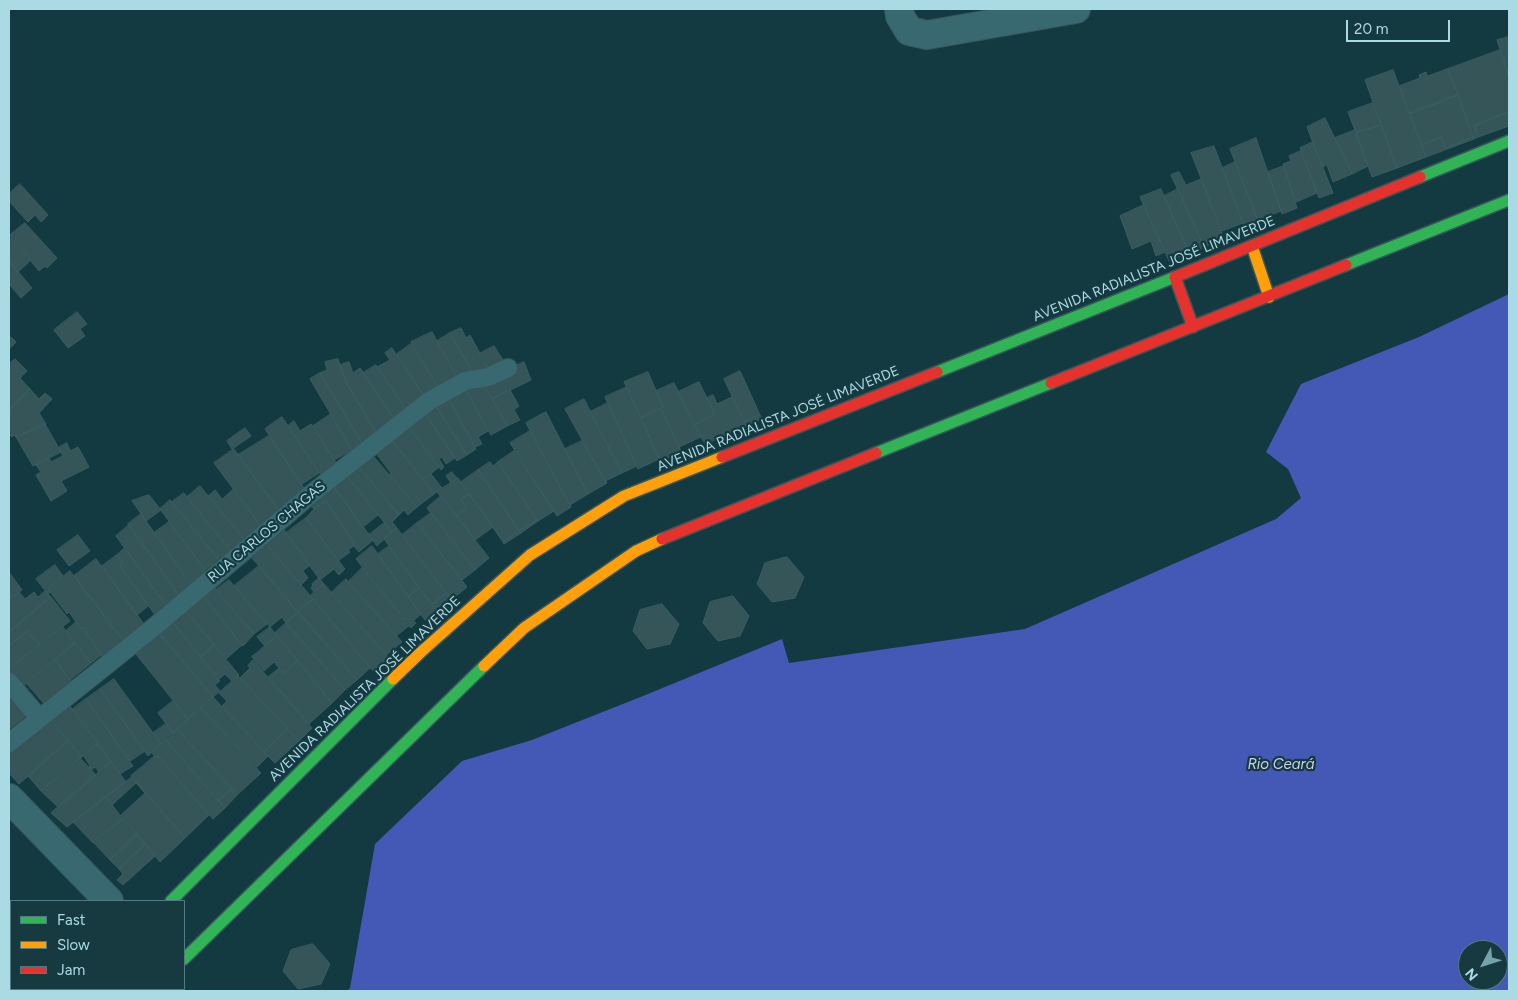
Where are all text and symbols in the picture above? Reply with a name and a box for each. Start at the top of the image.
scale bar [1348,10,1452,42]
text: 20 m [1354,20,1388,38]
street label: AVENIDA RADIALISTA JOSÉ LIMAVERDE [1031,213,1277,325]
street label: AVENIDA RADIALISTA JOSÉ LIMAVERDE [655,363,901,475]
street label: RUA CARLOS CHAGAS [205,478,329,586]
street label: AVENIDA RADIALISTA JOSÉ LIMAVERDE [266,593,464,785]
water label: Rio Ceará [1247,756,1315,774]
legend [10,900,185,990]
text: Fast [57,911,85,929]
text: Slow [57,936,90,954]
north arrow [1458,940,1508,990]
text: Jam [57,961,85,979]
text: N [1462,965,1482,984]

